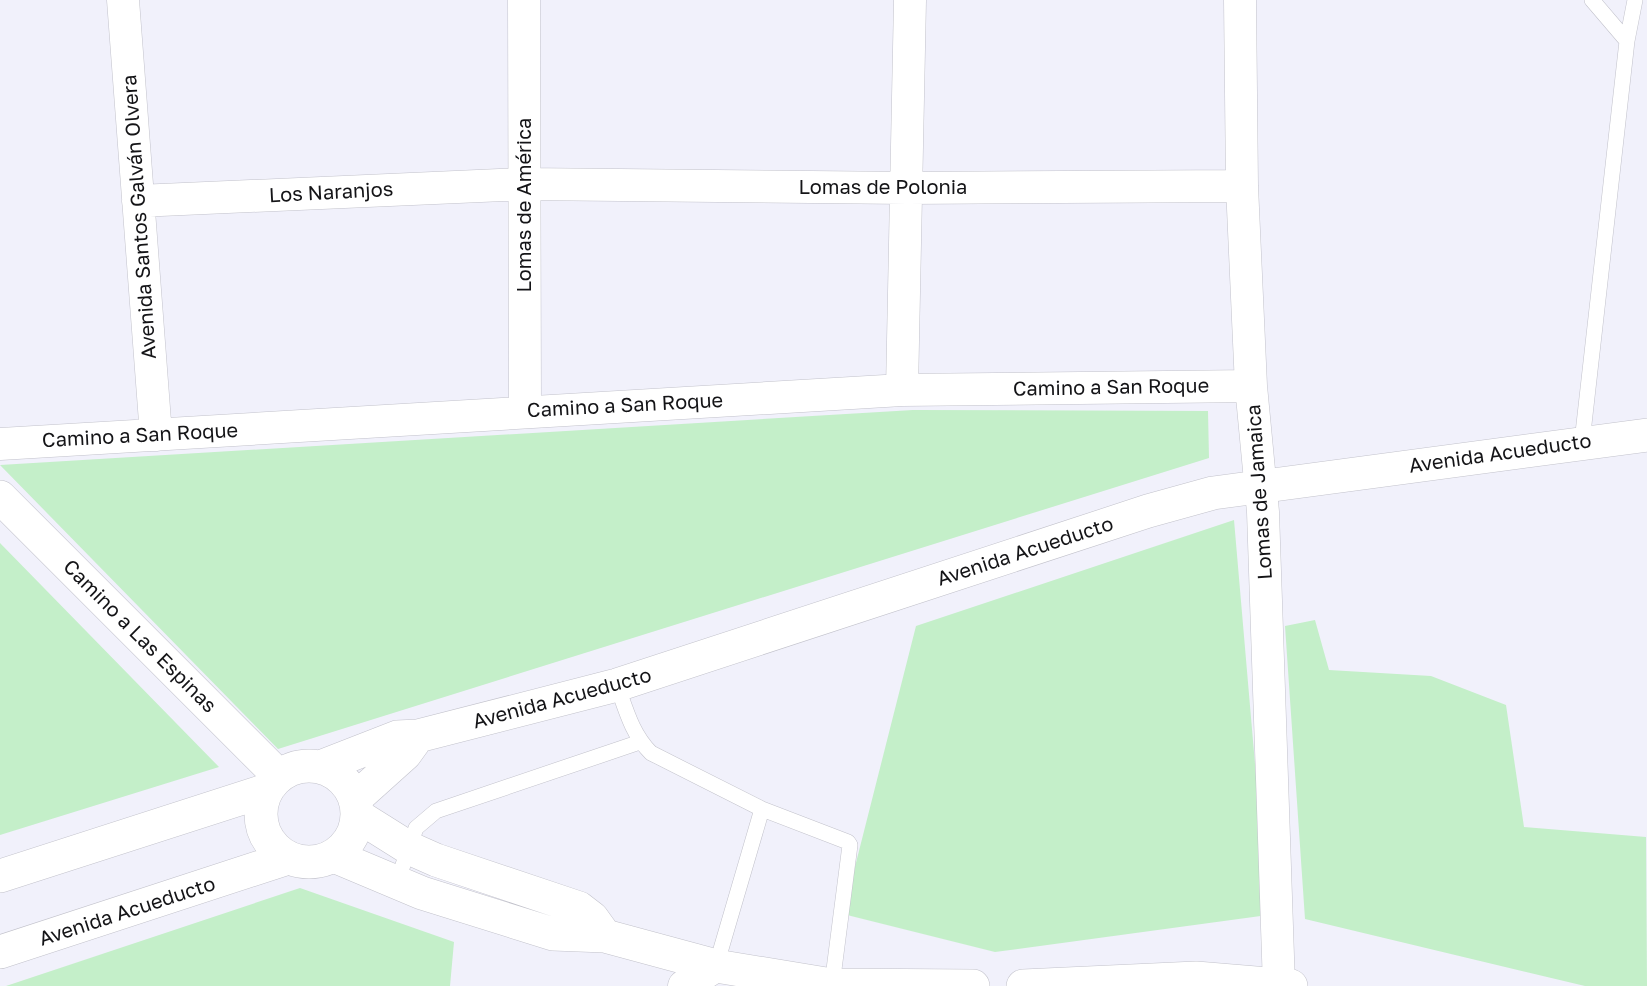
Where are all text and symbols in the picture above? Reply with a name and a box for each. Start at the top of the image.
street label: Avenida Santos Galván Olvera [116,74,160,360]
street label: Lomas de América [511,118,535,292]
street label: Lomas de Polonia [799,174,967,198]
street label: Los Naranjos [268,176,394,206]
street label: Camino a San Roque [1013,372,1209,400]
street label: Camino a San Roque [526,387,724,421]
street label: Lomas de Jamaica [1240,404,1276,581]
street label: Camino a San Roque [41,417,239,451]
street label: Avenida Acueducto [1407,427,1593,477]
street label: Avenida Acueducto [934,510,1116,590]
street label: Camino a Las Espinas [59,554,222,717]
street label: Avenida Acueducto [470,662,654,732]
street label: Avenida Acueducto [36,870,218,950]

